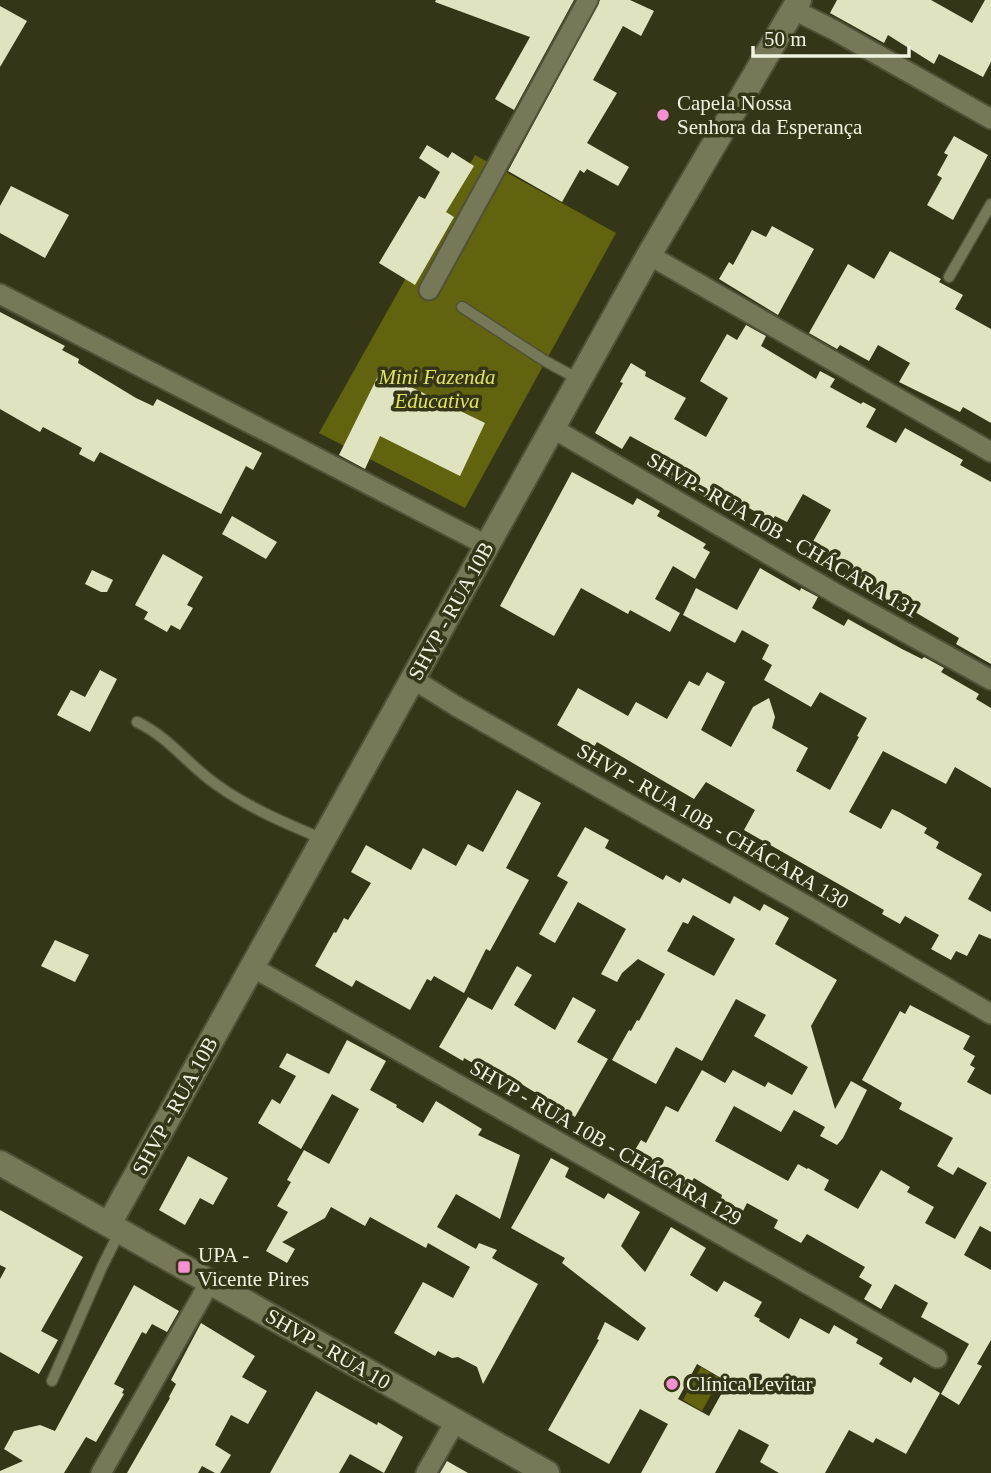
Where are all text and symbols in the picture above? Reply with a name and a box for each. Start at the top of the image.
scale bar [753,14,909,58]
text: 50 m [764,27,807,51]
place label: Capela Nossa Senhora da Esperança [677,91,863,139]
marker: Capela Nossa Senhora da Esperança [655,107,671,123]
park label: Mini Fazenda Educativa [377,365,496,413]
street label: SHVP - RUA 10B - CHÁCARA 131 [643,447,923,623]
street label: SHVP - RUA 10B [403,538,499,684]
street label: SHVP - RUA 10B - CHÁCARA 130 [573,738,853,914]
street label: SHVP - RUA 10B [127,1033,223,1179]
street label: SHVP - RUA 10B - CHÁCARA 129 [466,1055,746,1231]
place label: UPA - Vicente Pires [198,1243,309,1291]
marker: UPA - Vicente Pires [176,1259,192,1275]
street label: SHVP - RUA 10 [261,1304,395,1394]
place label: Clínica Levitar [686,1372,813,1396]
marker: Clínica Levitar [664,1376,680,1392]

